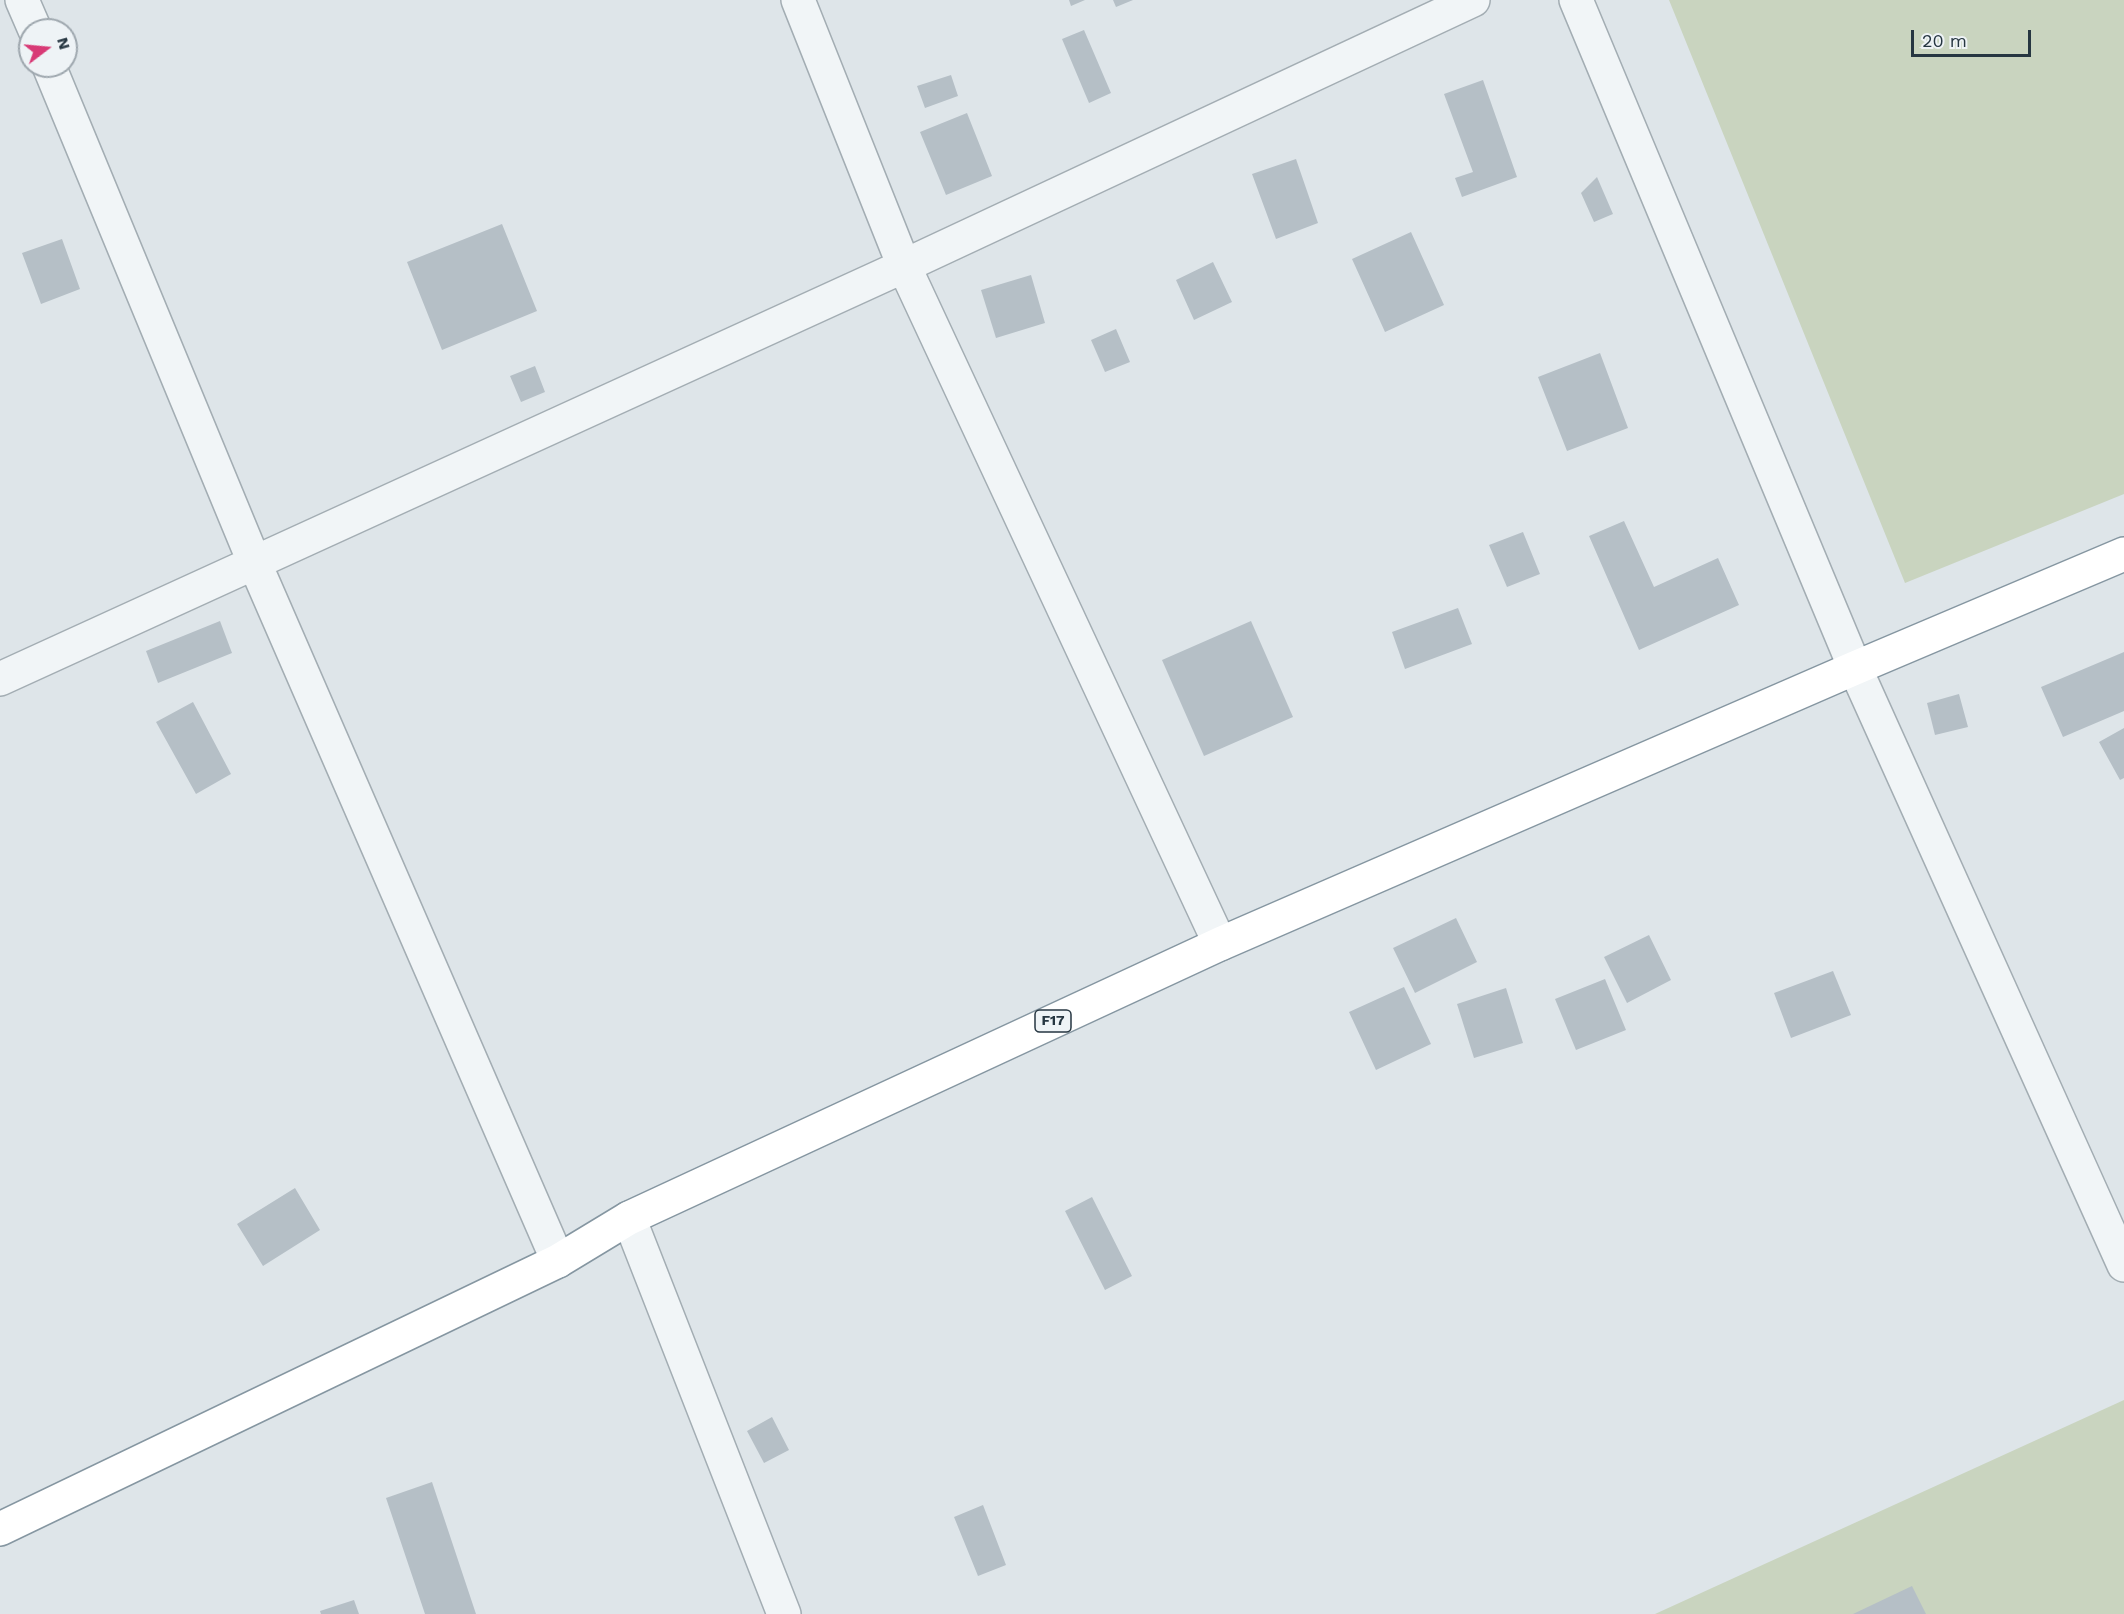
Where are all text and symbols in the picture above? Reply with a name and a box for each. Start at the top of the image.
north arrow [18,18,78,78]
scale bar [1914,18,2034,56]
text: 20 m [1922,30,1967,51]
text: N [53,35,75,52]
road number: F17 [1035,1010,1071,1032]

